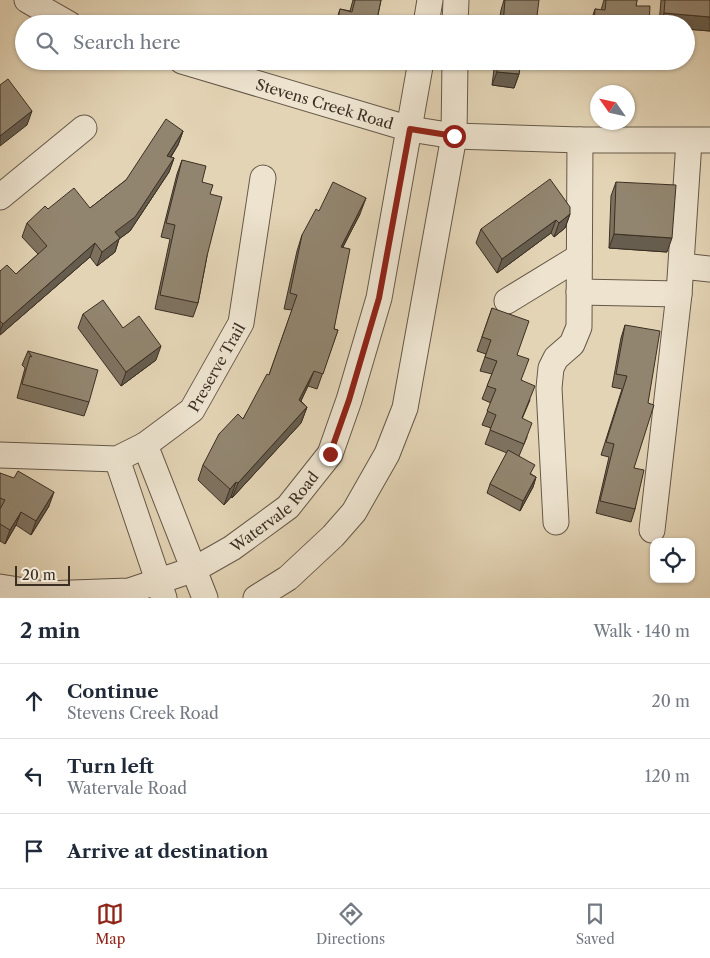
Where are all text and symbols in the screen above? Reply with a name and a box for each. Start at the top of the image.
search box [15,15,695,70]
icon: search [33,29,61,57]
text: Search here [73,31,181,54]
street label: Stevens Creek Road [254,74,396,133]
north arrow [590,85,635,130]
route start [443,125,466,148]
street label: Preserve Trail [183,319,249,415]
route end [319,443,342,466]
street label: Watervale Road [226,467,322,556]
map controls [650,538,695,583]
button: locate [650,538,695,583]
scale bar [15,563,70,586]
text: 20 m [22,566,56,584]
text: 2 min [20,618,80,643]
text: Walk · 140 m [593,621,690,641]
text: Continue [67,680,159,703]
icon: ahead [20,687,48,715]
text: 20 m [651,691,690,711]
text: Stevens Creek Road [67,703,219,723]
text: Turn left [67,755,154,778]
icon: left [20,762,48,790]
text: 120 m [645,766,690,786]
text: Watervale Road [67,778,187,798]
icon: arrive [20,837,48,865]
text: Arrive at destination [67,840,268,863]
tab: Map [95,900,125,948]
tab: Directions [316,900,385,948]
tab: Saved [576,900,615,948]

